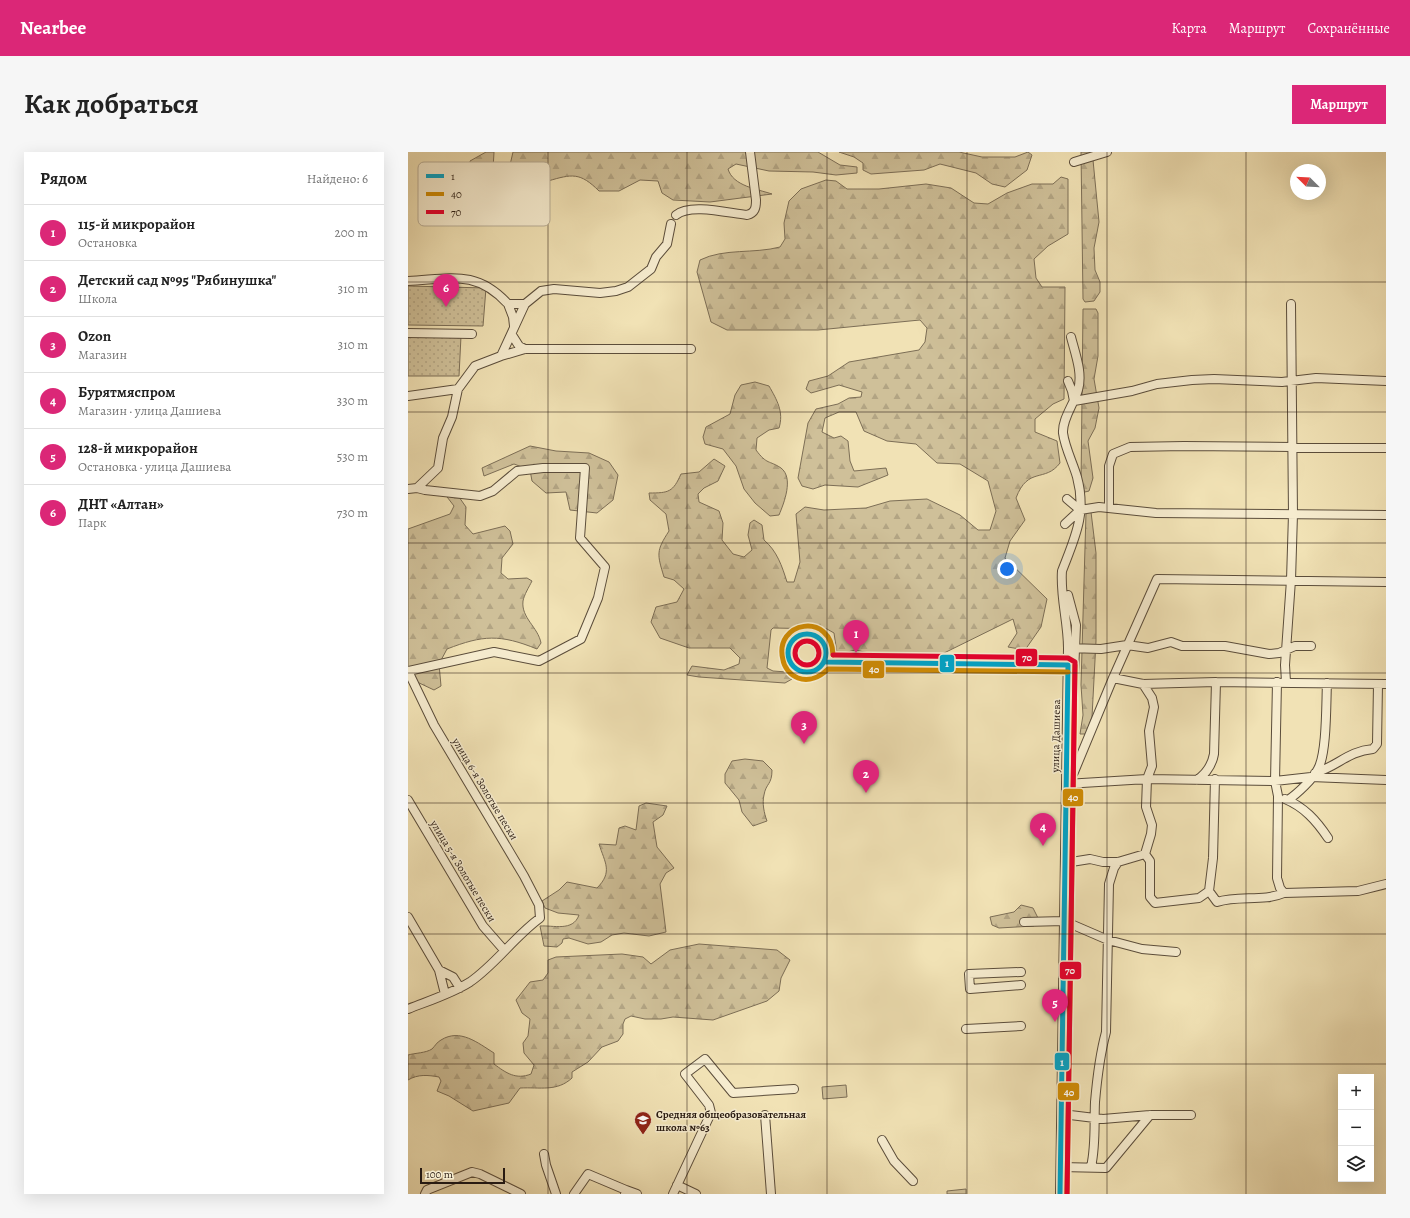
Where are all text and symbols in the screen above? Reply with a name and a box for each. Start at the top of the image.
text: Nearbee [20,15,86,41]
text: Карта [1172,19,1207,38]
text: Маршрут [1229,19,1285,38]
text: Сохранённые [1307,19,1390,38]
text: Как добраться [24,85,199,123]
button: Маршрут [1292,85,1386,124]
legend [418,162,550,226]
north arrow [1290,164,1326,200]
text: Рядом [40,167,87,190]
text: 1 [451,169,455,184]
text: Найдено: 6 [307,170,368,187]
text: 40 [451,187,462,202]
text: 70 [451,205,462,220]
text: 115-й микрорайон [78,214,195,234]
text: 1 [51,224,55,241]
text: 200 m [335,224,368,241]
text: Остановка [78,234,137,251]
text: Детский сад №95 "Рябинушка" [78,270,276,290]
pin: 6 [433,274,459,307]
text: 2 [50,280,56,297]
text: 310 m [338,280,368,297]
text: Школа [78,290,117,307]
text: Ozon [78,326,111,346]
text: 3 [50,336,56,353]
text: 310 m [338,336,368,353]
text: Магазин [78,346,127,363]
text: Бурятмяспром [78,382,175,402]
text: 4 [50,392,56,409]
text: 330 m [337,392,368,409]
text: Магазин · улица Дашиева [78,402,221,419]
text: 128-й микрорайон [78,438,198,458]
text: 5 [50,448,56,465]
text: 530 m [337,448,368,465]
text: Остановка · улица Дашиева [78,458,231,475]
text: ДНТ «Алтан» [78,494,164,514]
text: 6 [50,504,56,521]
text: 730 m [337,504,368,521]
text: Парк [78,514,107,531]
your location [997,559,1017,579]
pin: 1 [843,620,869,653]
line badge: 70 [1015,648,1038,667]
text: 70 [1022,650,1033,665]
line badge: 1 [939,654,955,673]
text: 1 [945,656,949,671]
line badge: 40 [862,660,885,679]
text: 40 [869,662,880,677]
street label: улица Дашиева [1048,698,1064,774]
pin: 3 [791,711,817,744]
street label: улица 6-я Золотые пески [448,734,521,843]
pin: 2 [853,760,879,793]
line badge: 40 [1062,788,1084,807]
text: 40 [1068,790,1079,805]
pin: 4 [1030,813,1056,846]
street label: улица 5-я Золотые пески [426,816,499,925]
line badge: 70 [1059,961,1082,980]
text: 70 [1065,963,1076,978]
pin: 5 [1042,989,1068,1022]
line badge: 1 [1054,1052,1070,1071]
text: 1 [1060,1055,1064,1070]
map controls [1338,1074,1374,1182]
button: + [1338,1074,1374,1110]
line badge: 40 [1057,1082,1080,1101]
text: 40 [1064,1085,1075,1100]
place label: Средняя общеобразовательная школа №63 [656,1107,806,1135]
school or university icon: Средняя общеобразовательная школа №63 [633,1110,653,1135]
button: − [1338,1110,1374,1146]
button: layers [1338,1146,1374,1182]
scale bar [420,1166,505,1185]
text: 100 m [426,1167,453,1182]

